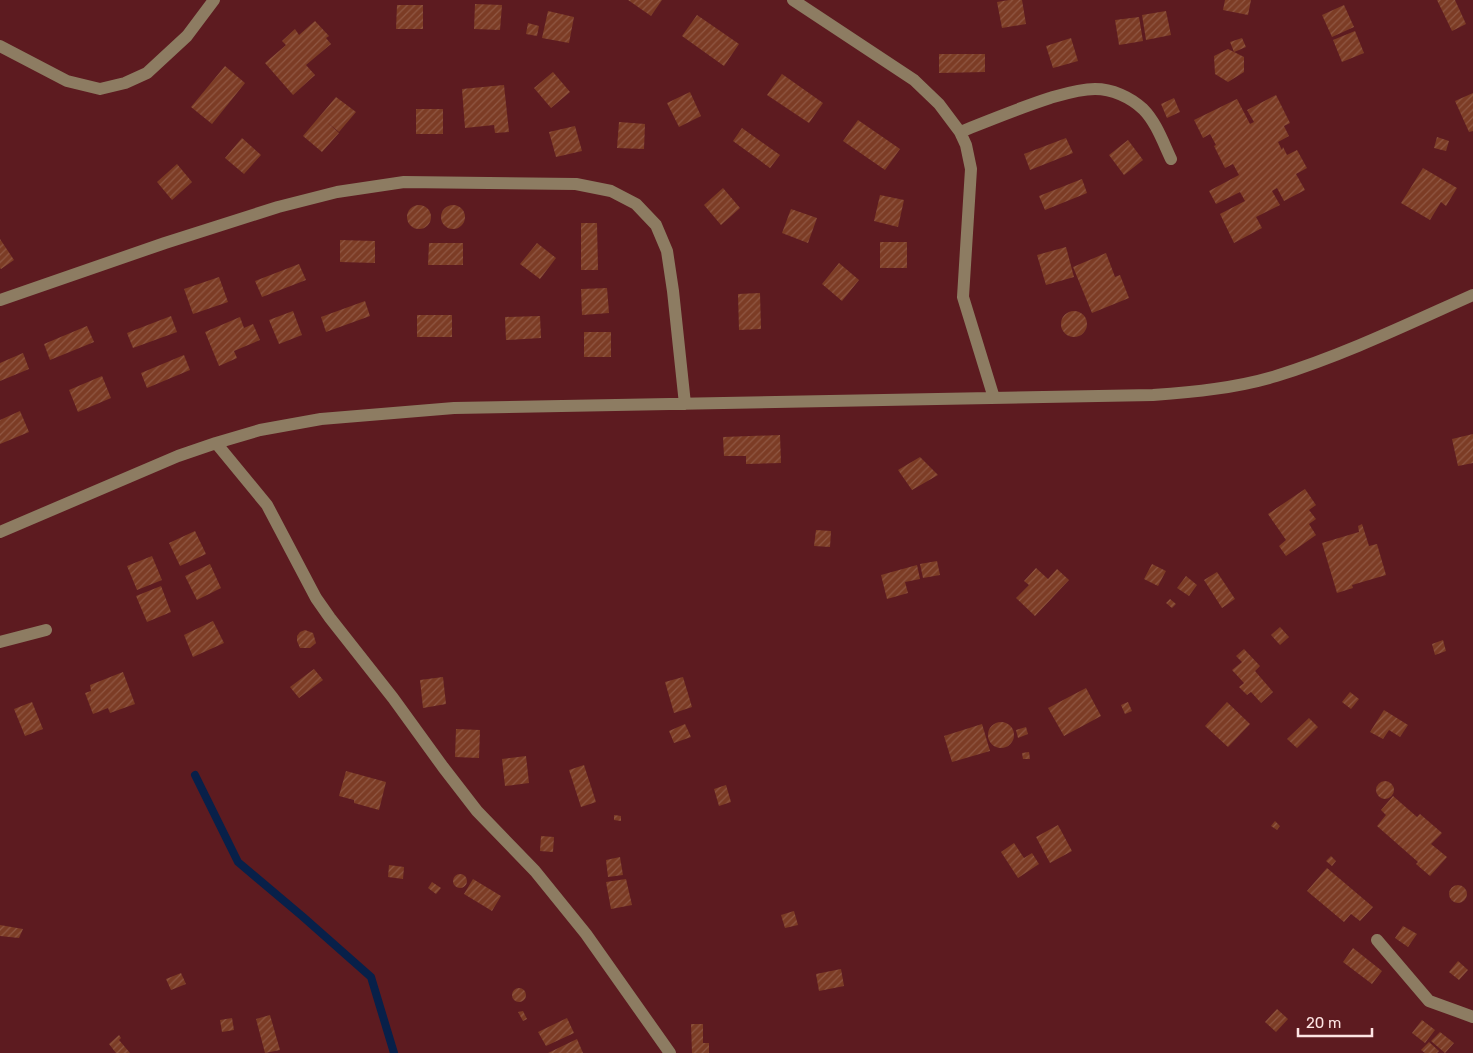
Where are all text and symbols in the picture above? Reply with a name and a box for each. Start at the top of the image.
scale bar [1298,1006,1372,1038]
text: 20 m [1306,1014,1341,1032]

